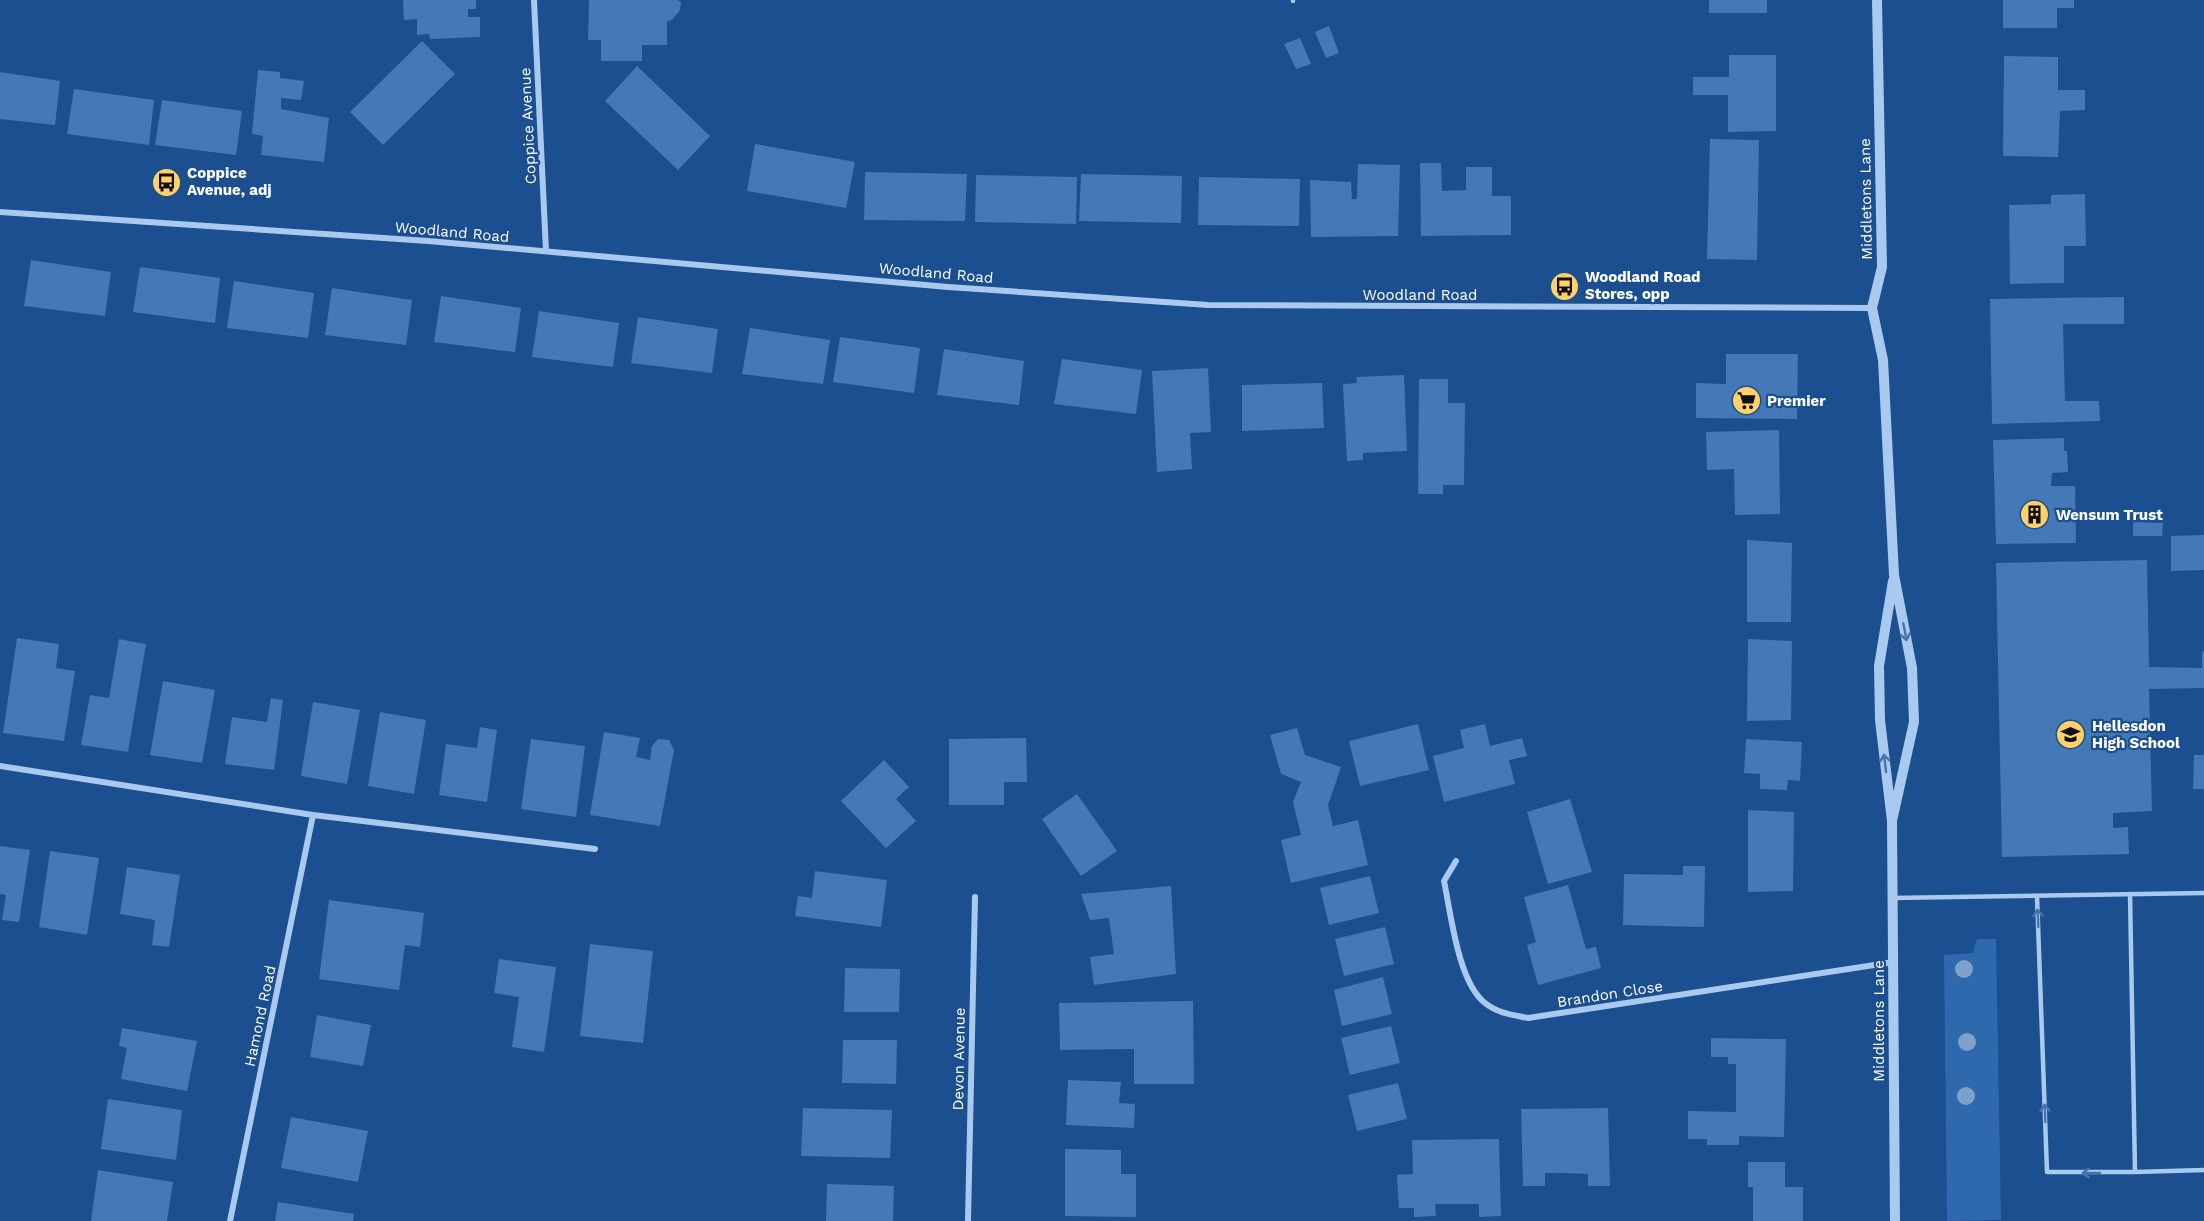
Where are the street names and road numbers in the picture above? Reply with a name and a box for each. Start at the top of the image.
street label: Coppice Avenue [516,67,540,185]
street label: Middletons Lane [1856,138,1876,260]
street label: Woodland Road [394,218,510,246]
street label: Woodland Road [878,259,994,287]
street label: Woodland Road [1363,286,1477,304]
street label: Middletons Lane [1870,960,1888,1082]
street label: Hamond Road [240,964,280,1068]
street label: Brandon Close [1556,977,1664,1011]
street label: Devon Avenue [949,1007,969,1111]

